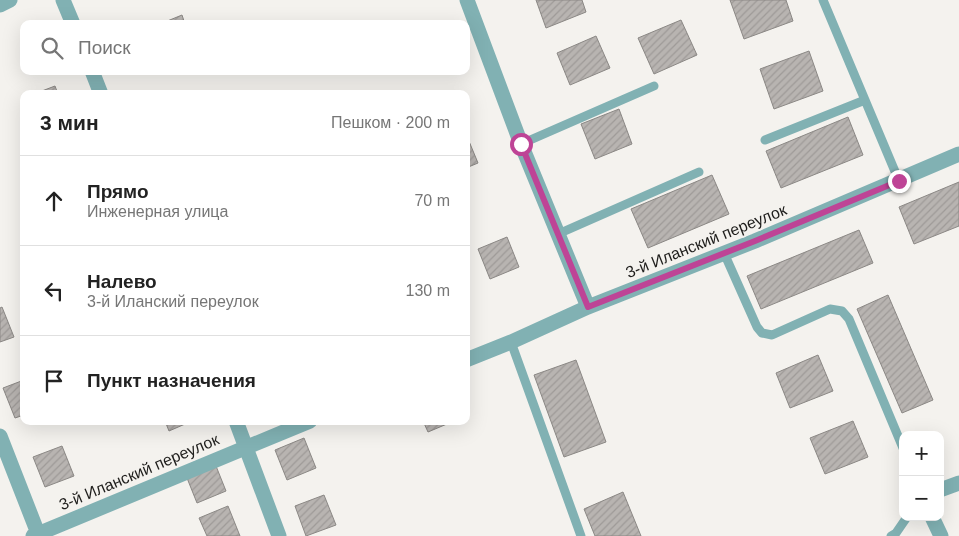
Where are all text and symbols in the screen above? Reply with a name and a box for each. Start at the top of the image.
search box [20,20,470,75]
icon: search [38,34,66,62]
text: Поиск [78,37,131,58]
text: 3 мин [40,111,99,134]
text: Пешком · 200 m [331,114,450,131]
route start [510,133,533,156]
route end [888,170,911,193]
text: Прямо [87,181,149,202]
icon: ahead [40,187,68,215]
text: 70 m [414,192,450,209]
street label: 3-й Иланский переулок [623,201,790,281]
text: Инженерная улица [87,203,228,220]
text: Налево [87,271,157,292]
icon: left [40,277,68,305]
text: 130 m [406,282,450,299]
text: 3-й Иланский переулок [87,293,259,310]
icon: arrive [40,367,68,395]
text: Пункт назначения [87,370,256,391]
street label: 3-й Иланский переулок [57,430,222,513]
map controls [899,431,944,521]
button: + [899,431,944,476]
button: − [899,476,944,521]

